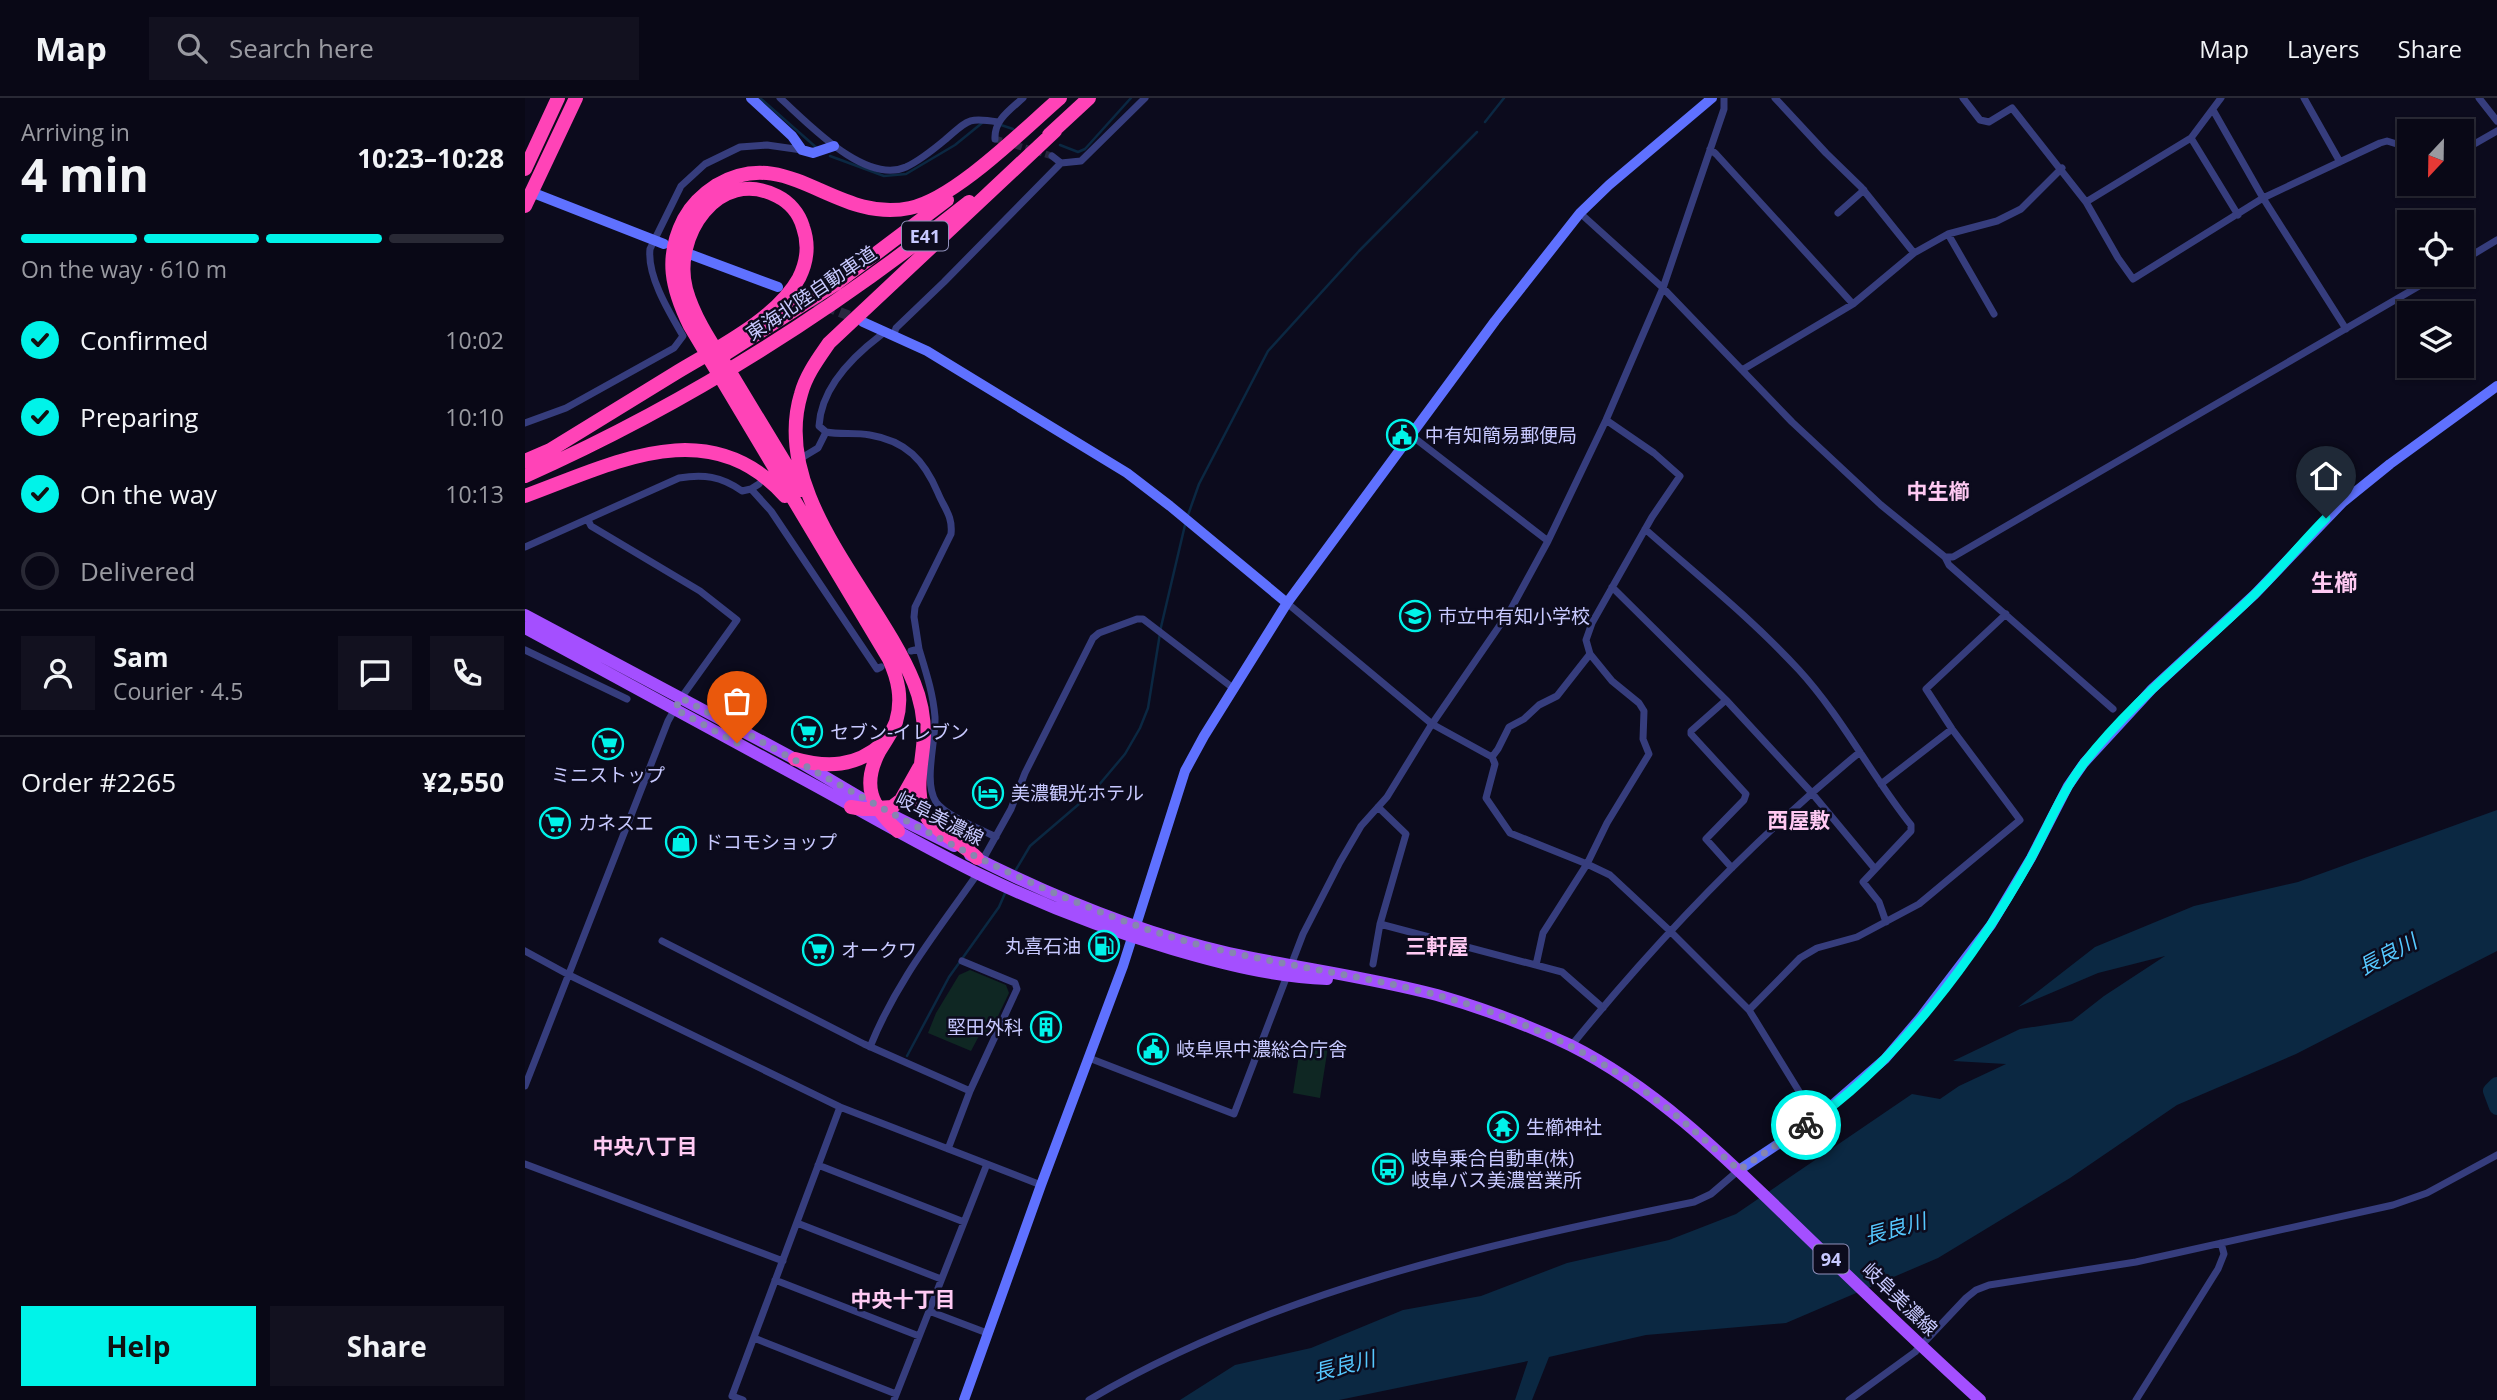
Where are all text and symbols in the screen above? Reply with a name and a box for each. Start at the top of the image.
search box [149,17,639,80]
text: Map [35,26,107,71]
icon: search [173,29,211,67]
text: Search here [229,30,374,66]
text: Map [2199,32,2249,65]
text: Layers [2287,32,2360,65]
text: Share [2398,32,2462,65]
text: Arriving in [21,116,130,148]
north arrow [2397,119,2475,196]
map controls [2397,119,2474,378]
text: 10:23–10:28 [357,140,504,176]
text: 4 min [21,143,149,205]
button: locate [2397,210,2474,287]
road number: E41 [902,222,948,251]
street label: 東海北陸自動車道 [741,240,881,346]
text: On the way · 610 m [21,253,227,285]
button: layers [2397,301,2474,378]
icon: check [21,321,59,359]
text: Confirmed [80,322,208,358]
text: 10:02 [445,324,504,356]
icon: check [21,398,59,436]
text: Preparing [80,399,198,435]
text: 10:10 [445,401,504,433]
public building icon: 中有知簡易郵便局 [1385,418,1419,452]
place label: 中有知簡易郵便局 [1425,422,1577,448]
pin [2296,446,2356,518]
icon: home [2307,457,2345,495]
icon: check [21,475,59,513]
text: On the way [80,476,217,512]
district label: 中生櫛 [1907,477,1970,505]
text: 10:13 [445,478,504,510]
text: Delivered [80,553,195,589]
district label: 生櫛 [2311,566,2357,598]
school or university icon: 市立中有知小学校 [1398,599,1432,633]
place label: 市立中有知小学校 [1438,603,1590,629]
button: person [21,636,95,710]
button: chat [338,636,412,710]
button: phone [430,636,504,710]
text: Sam [113,639,169,675]
pin [707,671,767,743]
text: Courier · 4.5 [113,675,243,707]
icon: bag [718,682,756,720]
supermarket icon: セブン-イレブン [790,715,824,749]
place label: セブン-イレブン [830,719,969,745]
supermarket icon: ミニストップ [591,727,625,761]
place label: ミニストップ [551,762,665,788]
text: Order #2265 [21,764,176,800]
text: ¥2,550 [422,764,504,800]
hotel icon: 美濃観光ホテル [971,776,1005,810]
place label: 美濃観光ホテル [1011,780,1144,806]
street label: 岐阜美濃線 [892,785,988,851]
supermarket icon: カネスエ [538,806,572,840]
district label: 西屋敷 [1768,806,1831,834]
place label: カネスエ [578,810,654,836]
shop icon: ドコモショップ [664,825,698,859]
place label: ドコモショップ [704,829,837,855]
water label: 長良川 [2353,926,2423,981]
fuel station icon: 丸喜石油 [1087,929,1121,963]
district label: 三軒屋 [1406,932,1469,960]
supermarket icon: オークワ [801,933,835,967]
place label: 丸喜石油 [1005,933,1081,959]
place label: オークワ [841,937,917,963]
building icon: 堅田外科 [1029,1010,1063,1044]
place label: 堅田外科 [947,1014,1023,1040]
public building icon: 岐阜県中濃総合庁舎 [1136,1032,1170,1066]
place label: 岐阜県中濃総合庁舎 [1176,1036,1347,1062]
courier [1771,1090,1841,1160]
icon: bike [1787,1106,1825,1144]
temple icon: 生櫛神社 [1486,1110,1520,1144]
place label: 生櫛神社 [1526,1114,1602,1140]
district label: 中央八丁目 [593,1132,698,1160]
place label: 岐阜乗合自動車(株) 岐阜バス美濃営業所 [1411,1145,1582,1193]
bus stop icon: 岐阜乗合自動車(株) 岐阜バス美濃営業所 [1371,1152,1405,1186]
water label: 長良川 [1861,1206,1931,1250]
road number: 94 [1813,1244,1849,1274]
street label: 岐阜美濃線 [1857,1257,1943,1341]
district label: 中央十丁目 [851,1285,956,1313]
button: Help [21,1306,256,1386]
button: Share [270,1306,504,1386]
water label: 長良川 [1310,1343,1380,1386]

